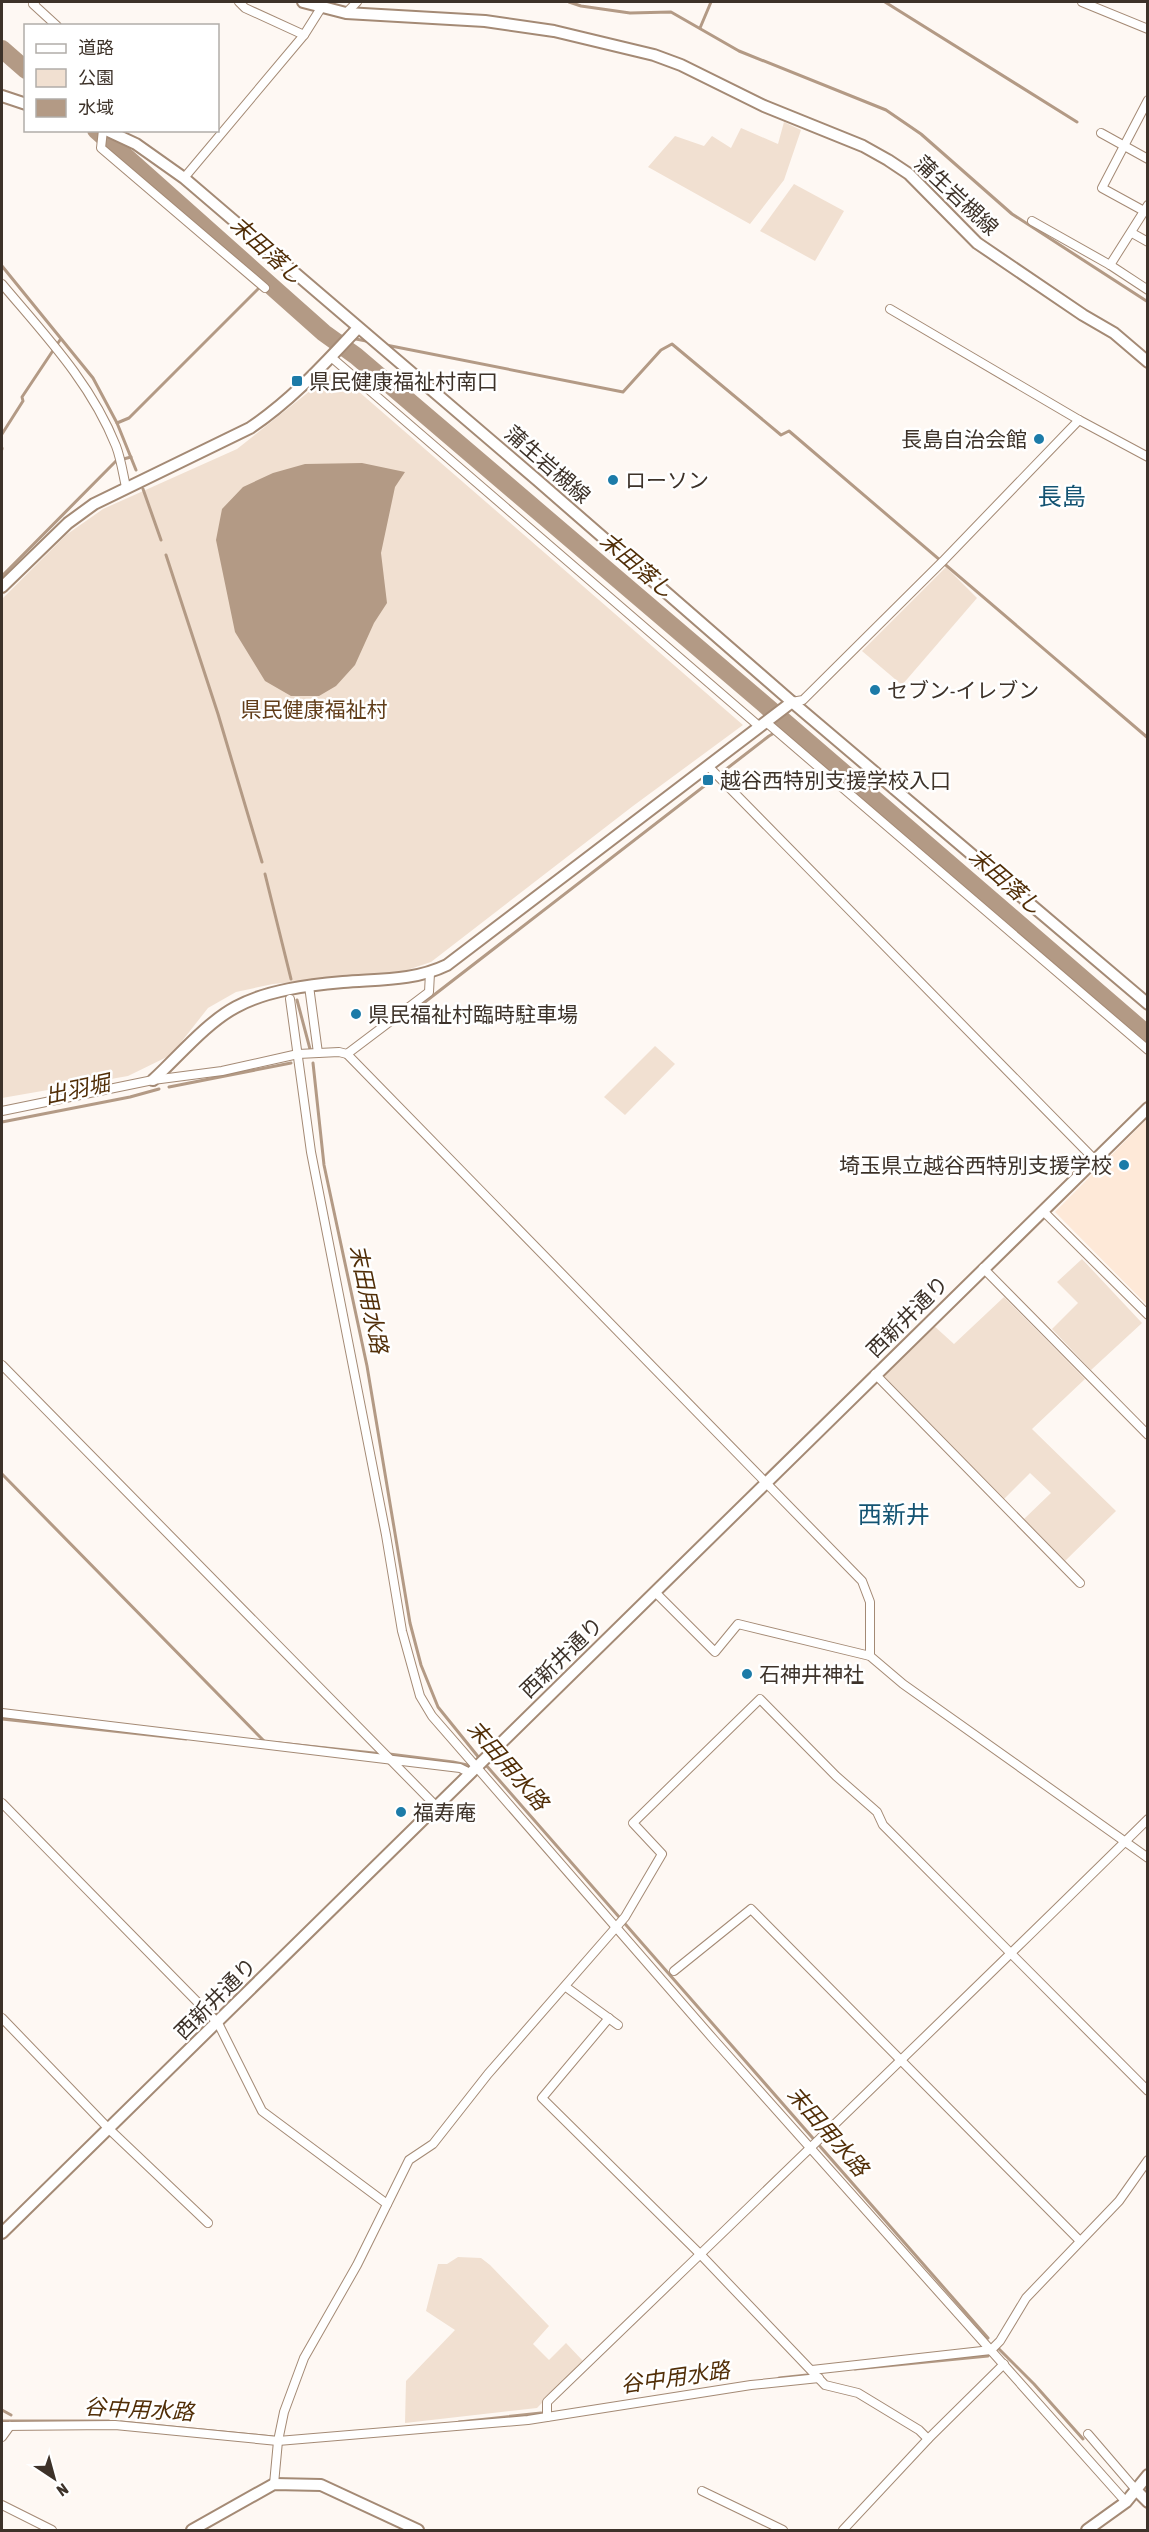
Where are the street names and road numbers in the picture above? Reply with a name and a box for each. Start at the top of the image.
street label: 蒲生岩槻線 [910,150,1004,240]
street label: 蒲生岩槻線 [501,421,595,507]
street label: 西新井通り [861,1270,953,1362]
street label: 西新井通り [515,1612,607,1702]
street label: 西新井通り [169,1952,261,2044]

